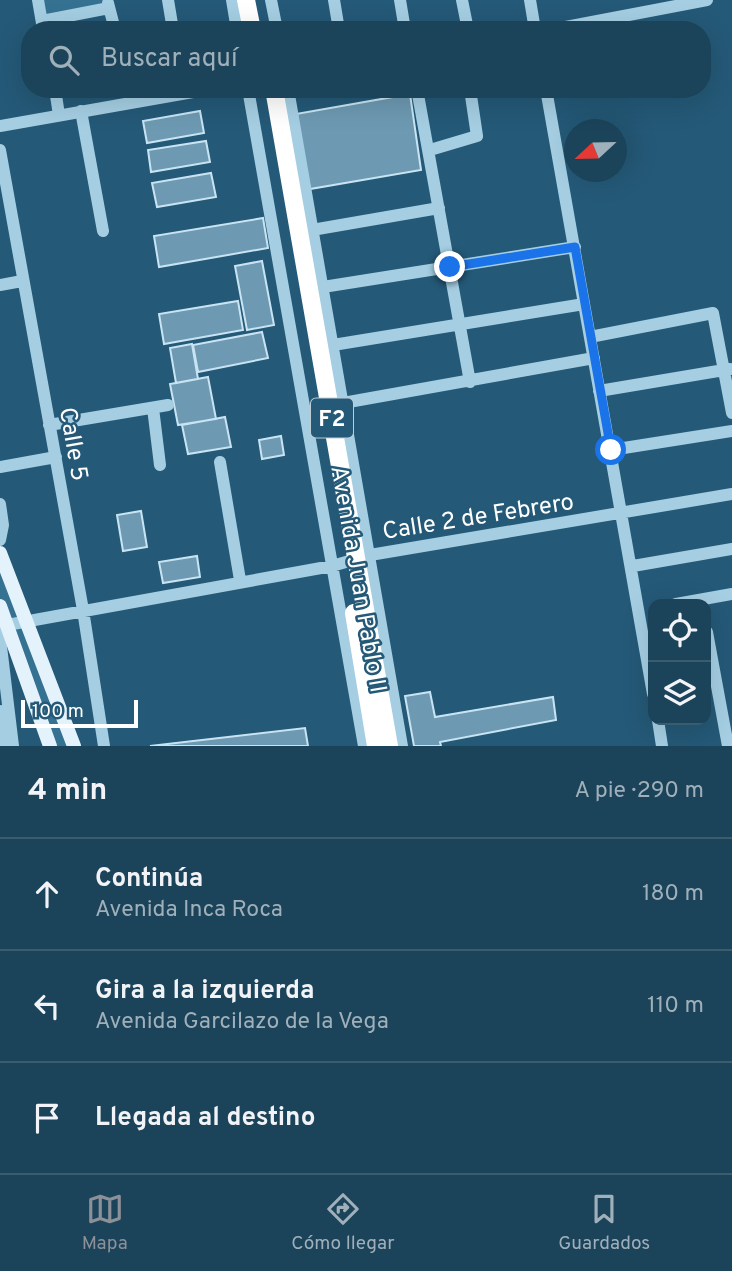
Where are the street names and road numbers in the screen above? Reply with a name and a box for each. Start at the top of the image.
road number: F2 [311,398,353,438]
street label: Calle 5 [51,405,93,483]
street label: Avenida Juan Pablo II [322,463,392,695]
street label: Calle 2 de Febrero [380,488,576,548]

